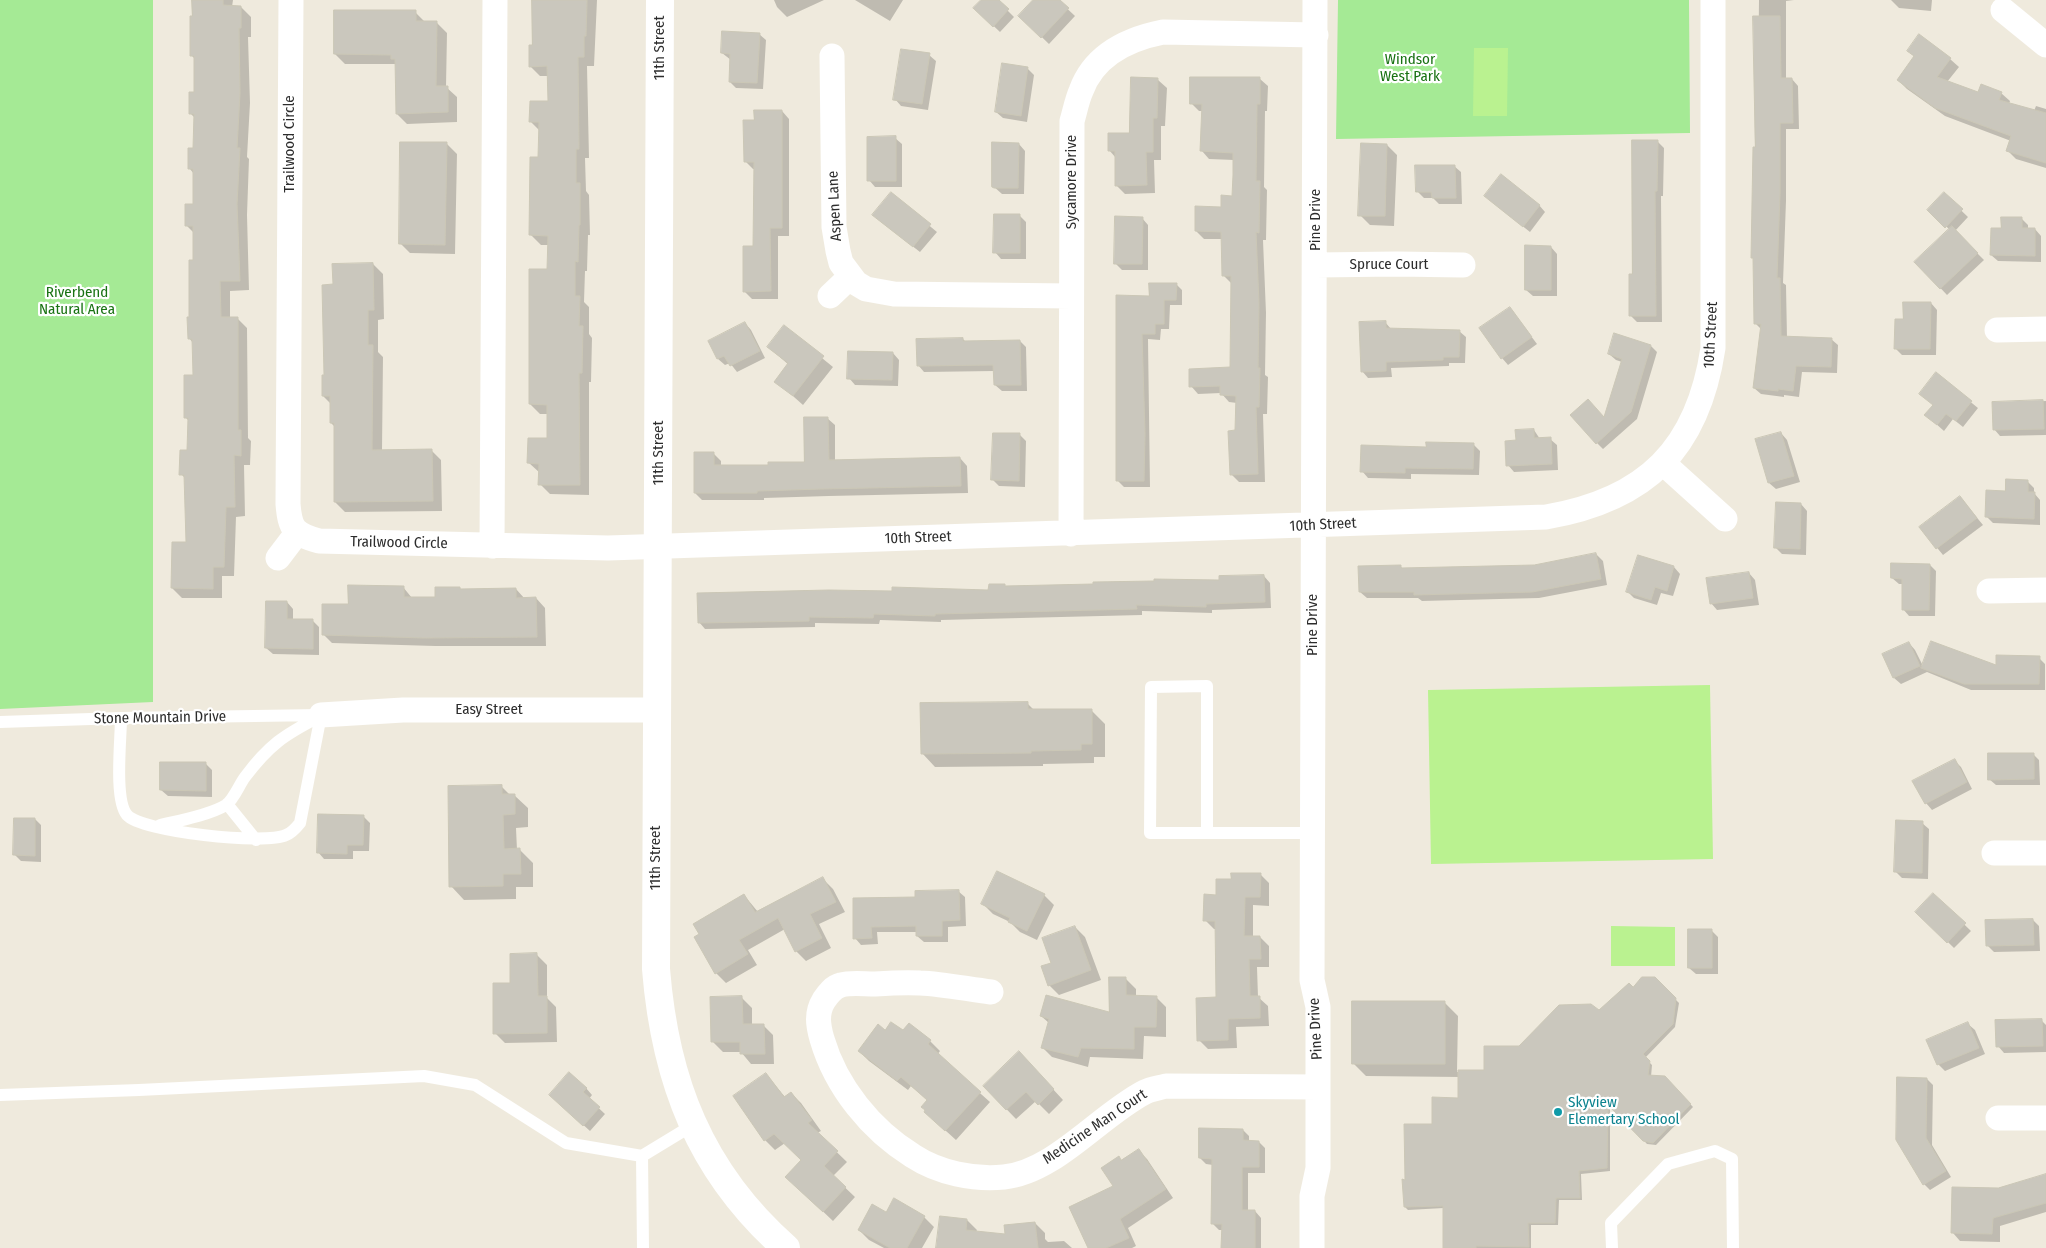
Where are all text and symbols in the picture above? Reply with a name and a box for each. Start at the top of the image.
street label: 11th Street [651,16,669,80]
park label: Windsor West Park [1380,51,1440,86]
street label: Trailwood Circle [281,95,299,193]
street label: Sycamore Drive [1063,135,1081,229]
street label: Aspen Lane [824,170,846,242]
street label: Pine Drive [1307,189,1325,251]
street label: Spruce Court [1350,256,1428,274]
park label: Riverbend Natural Area [39,284,115,319]
street label: 10th Street [1700,301,1722,369]
street label: 11th Street [650,421,668,485]
street label: 10th Street [1289,514,1357,536]
street label: 10th Street [884,528,952,548]
street label: Trailwood Circle [350,533,448,553]
street label: Pine Drive [1304,594,1322,656]
street label: Easy Street [455,701,523,719]
street label: Stone Mountain Drive [94,708,226,728]
street label: 11th Street [647,826,665,890]
street label: Pine Drive [1305,997,1327,1061]
street label: Medicine Man Court [1040,1086,1150,1168]
place label: Skyview Elemertary School [1568,1094,1680,1129]
marker: Skyview Elemertary School [1552,1106,1564,1118]

